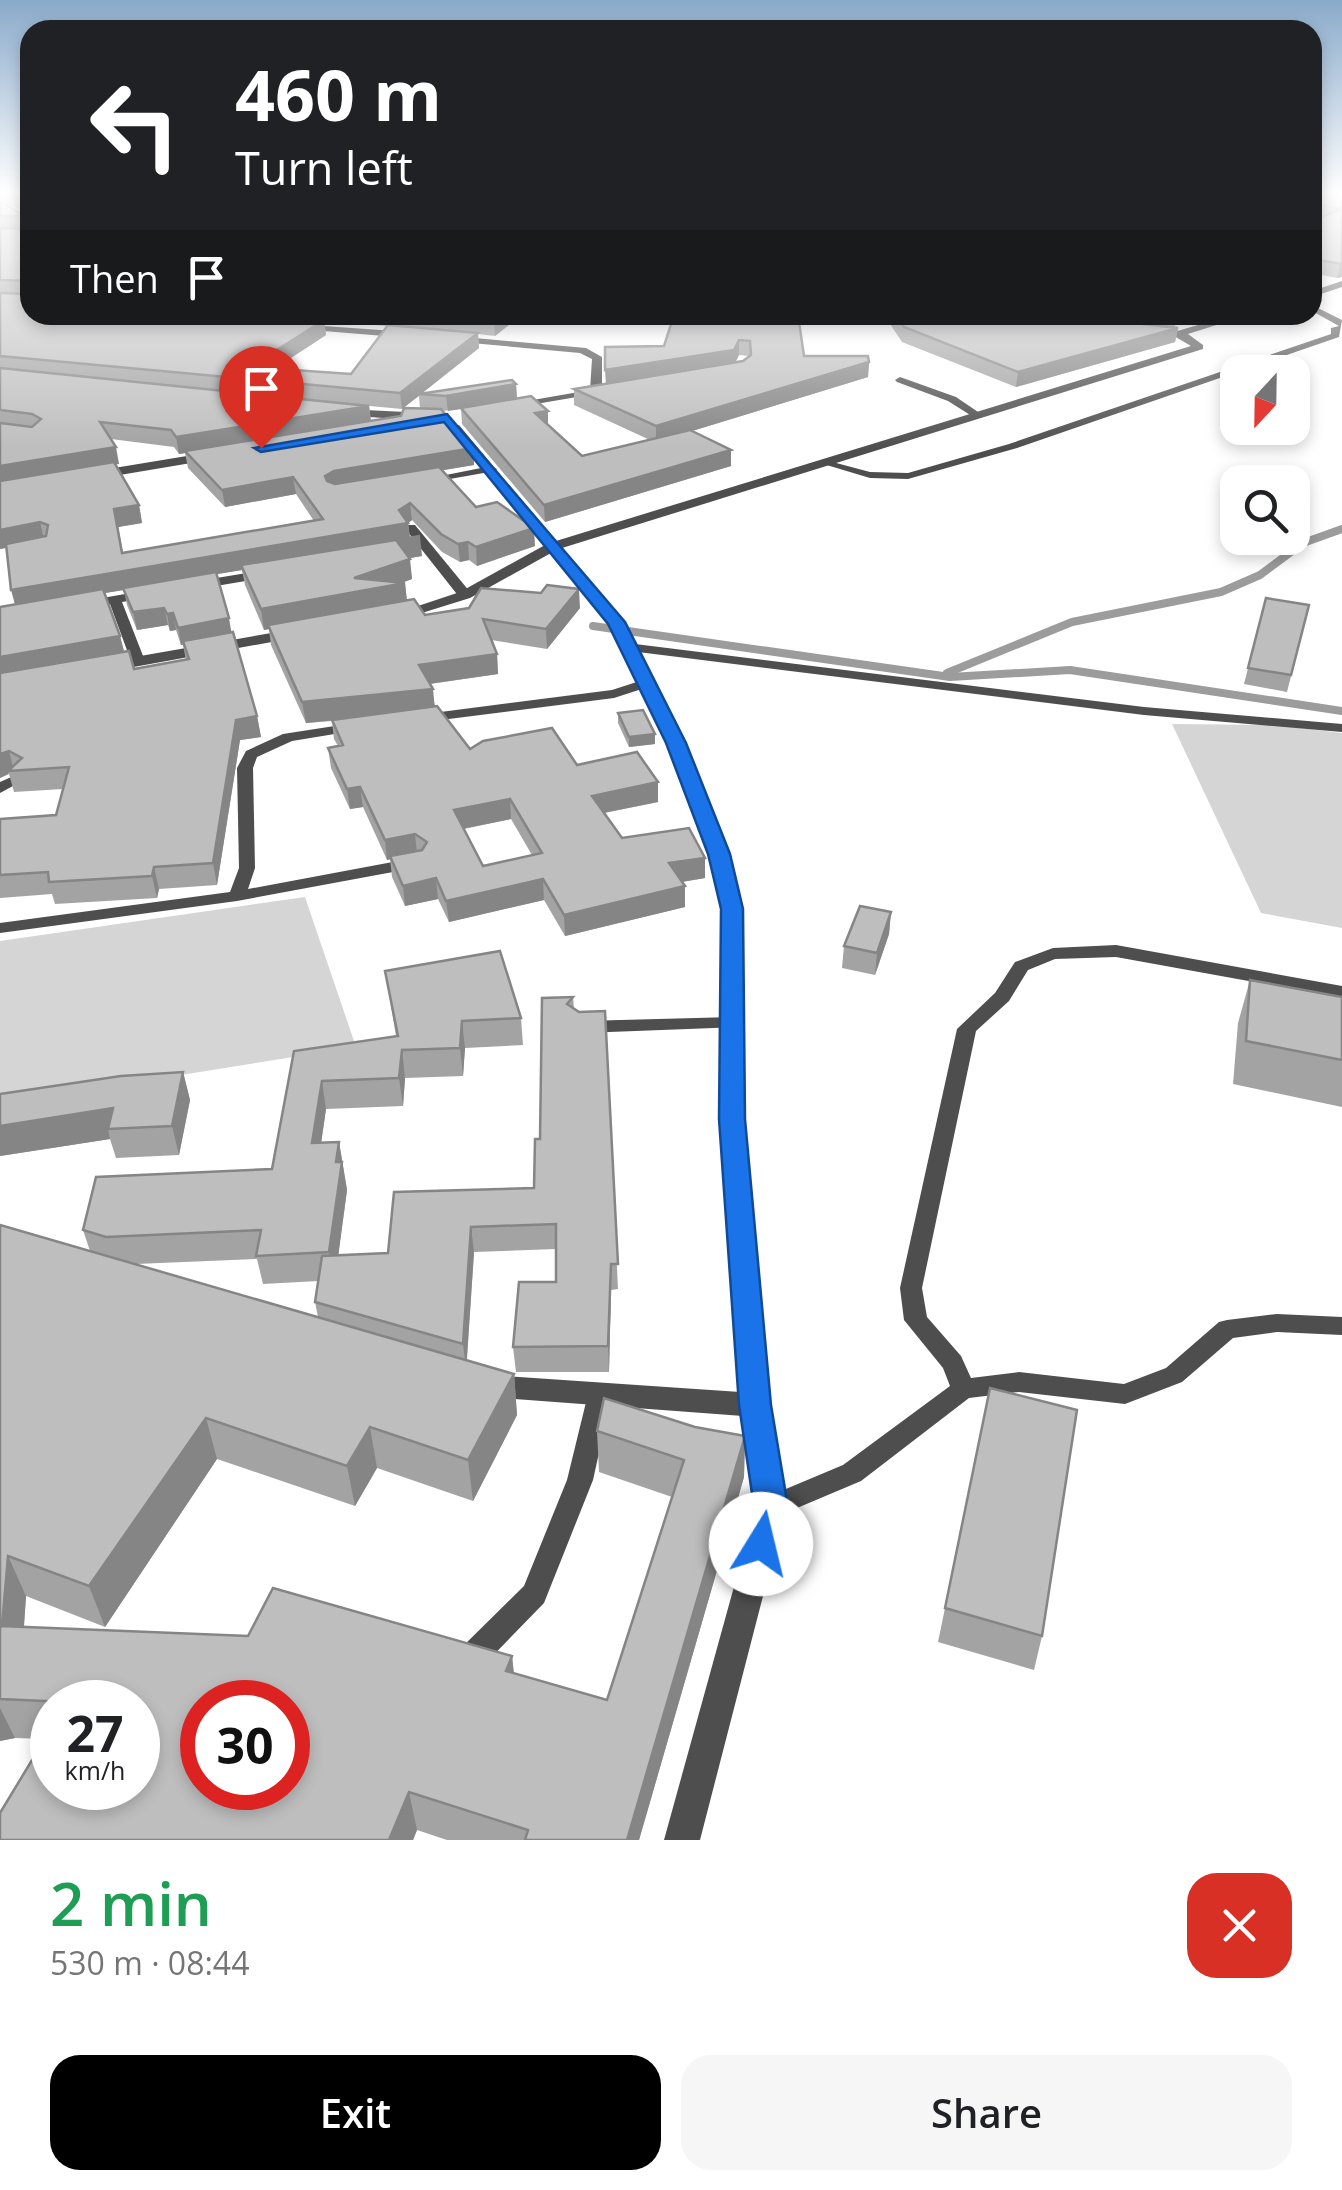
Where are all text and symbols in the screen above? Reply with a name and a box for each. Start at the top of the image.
text: 460 m [235,46,442,142]
icon: left [70,60,200,190]
text: Turn left [235,137,413,198]
icon: arrive [179,250,234,305]
text: Then [70,252,159,304]
pin [219,346,304,449]
north arrow [1220,355,1310,445]
map controls [1220,355,1310,555]
icon: arrive [234,361,289,416]
button: search [1220,465,1310,555]
position arrow [709,1492,813,1596]
speed limit sign: 30 [180,1680,310,1810]
text: 27 [66,1699,124,1767]
text: km/h [65,1753,125,1787]
text: 2 min [50,1862,212,1944]
button: close [1187,1873,1292,1978]
text: 530 m · 08:44 [50,1941,249,1984]
button: Exit [50,2055,661,2170]
button: Share [681,2055,1292,2170]

